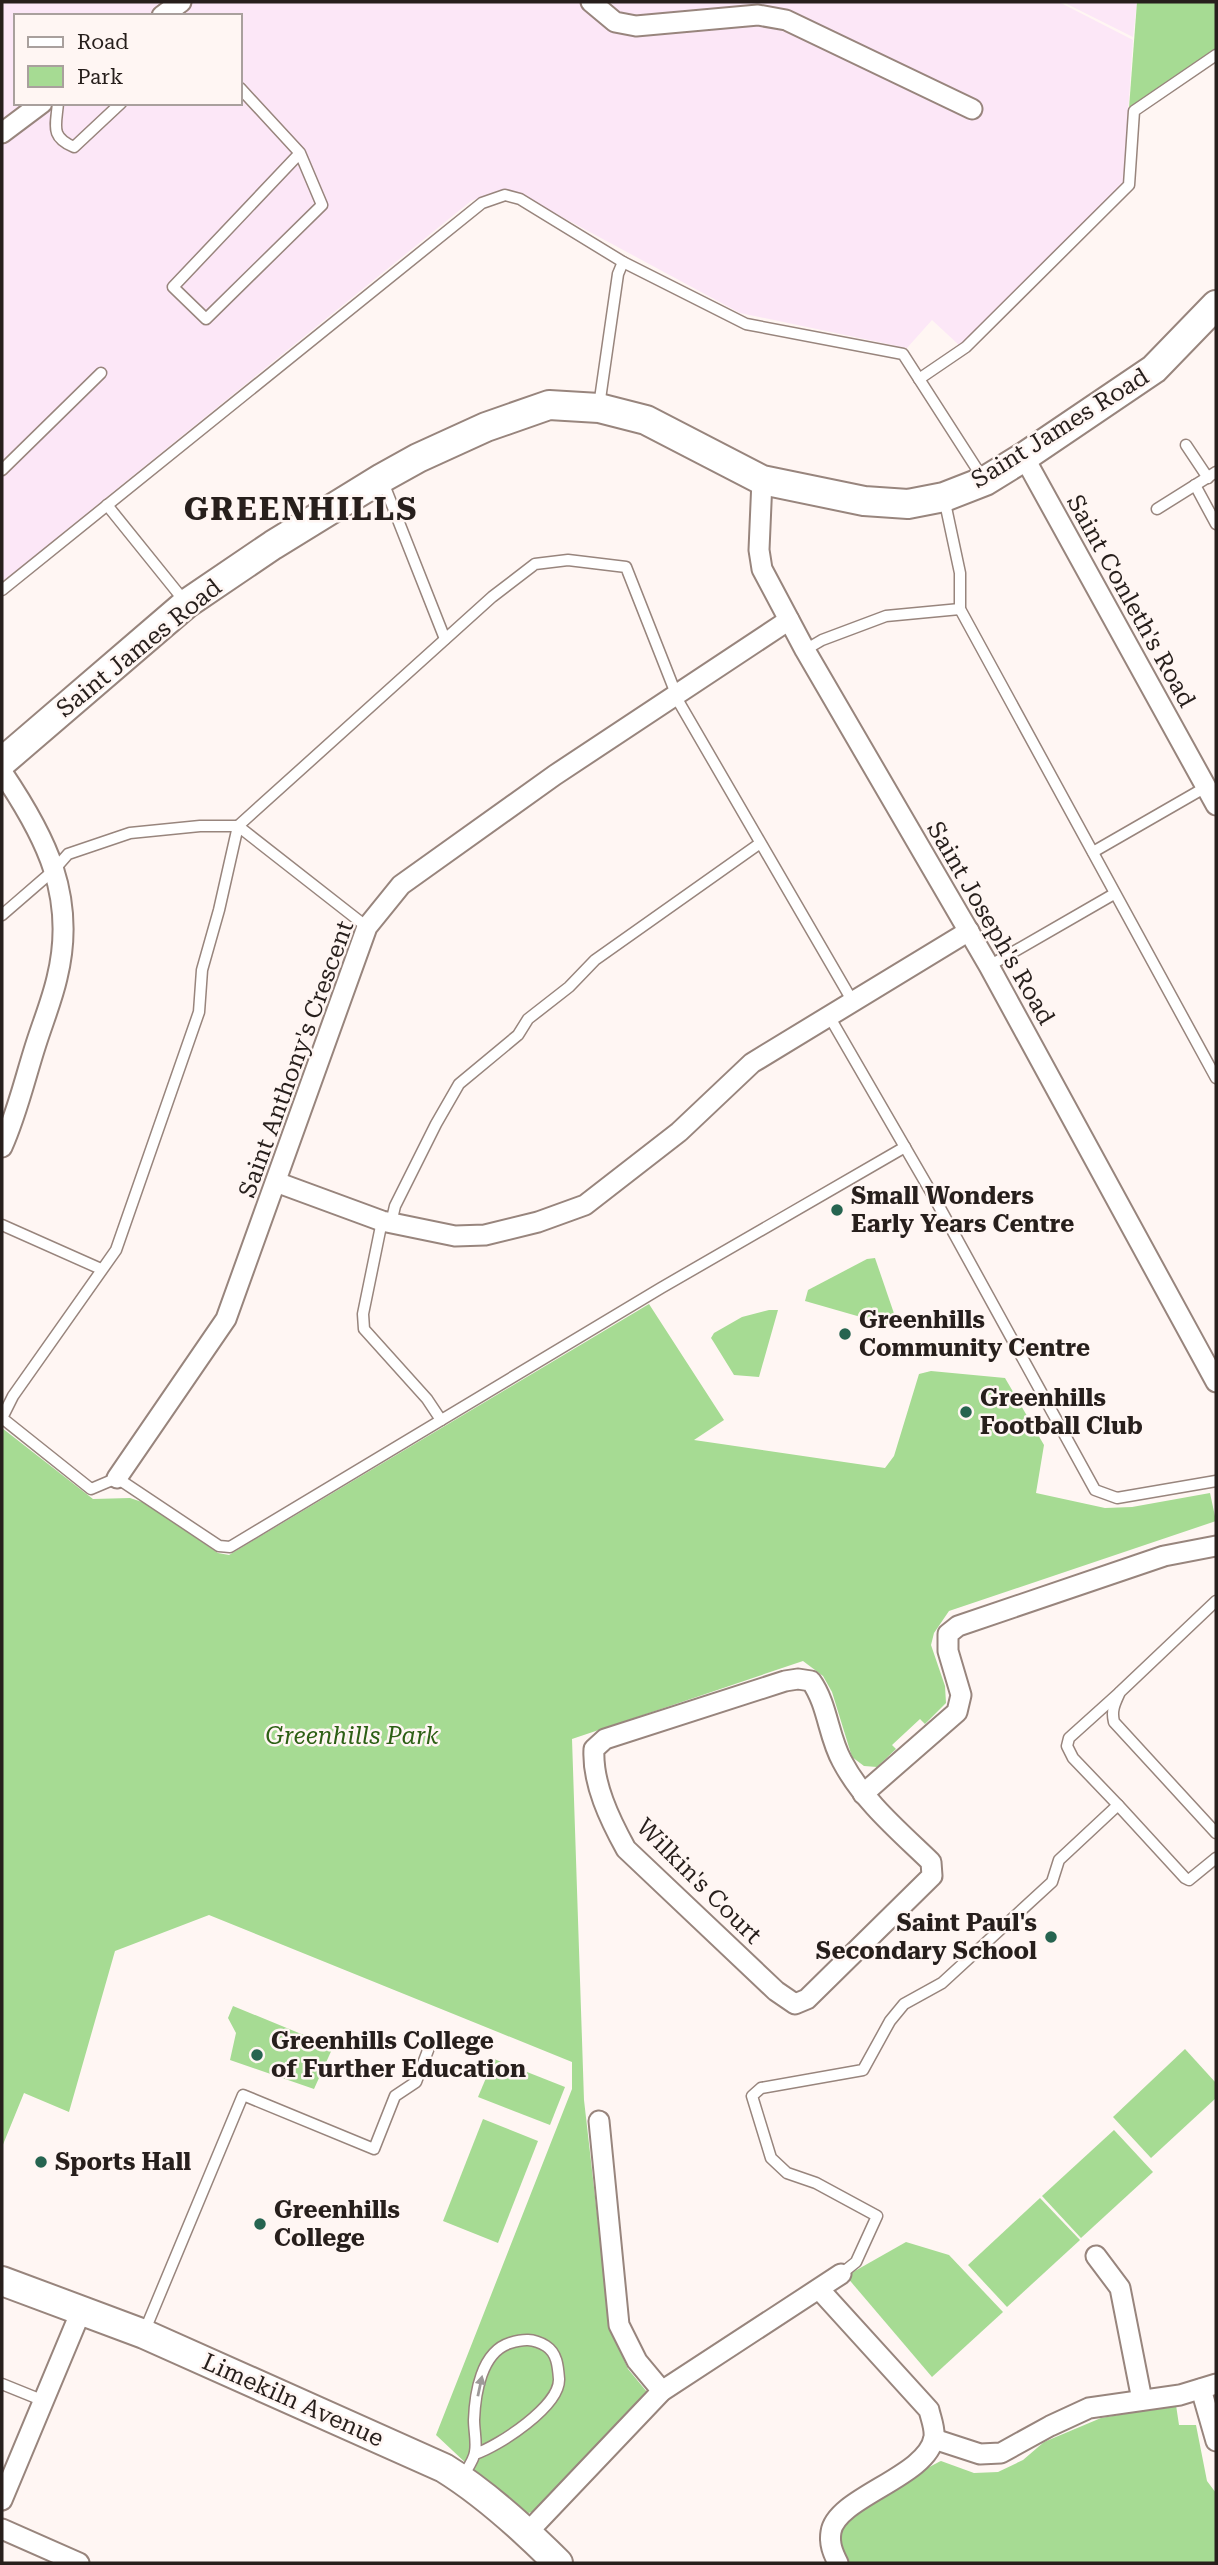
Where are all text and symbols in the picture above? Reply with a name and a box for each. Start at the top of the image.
legend [14,14,242,105]
text: Road [77,30,129,54]
text: Park [77,65,123,89]
street label: Saint James Road [966,362,1154,494]
district label: GREENHILLS [184,490,418,528]
street label: Saint Conleth's Road [1061,490,1201,712]
street label: Saint James Road [51,573,227,723]
street label: Saint Joseph's Road [921,816,1061,1030]
street label: Saint Anthony's Crescent [233,917,359,1201]
place label: Small Wonders Early Years Centre [851,1182,1074,1238]
marker: Small Wonders Early Years Centre [829,1202,845,1218]
place label: Greenhills Community Centre [859,1306,1090,1362]
marker: Greenhills Community Centre [837,1326,853,1342]
place label: Greenhills Football Club [980,1384,1143,1440]
marker: Greenhills Football Club [958,1404,974,1420]
park label: Greenhills Park [265,1722,439,1750]
street label: Wilkin's Court [631,1813,767,1949]
place label: Saint Paul's Secondary School [816,1909,1037,1965]
marker: Saint Paul's Secondary School [1043,1929,1059,1945]
place label: Greenhills College of Further Education [271,2027,526,2083]
marker: Greenhills College of Further Education [249,2047,265,2063]
place label: Sports Hall [55,2148,191,2176]
marker: Sports Hall [33,2154,49,2170]
place label: Greenhills College [274,2196,400,2252]
marker: Greenhills College [252,2216,268,2232]
street label: Limekiln Avenue [198,2348,388,2452]
one-way arrow [474,2375,485,2397]

